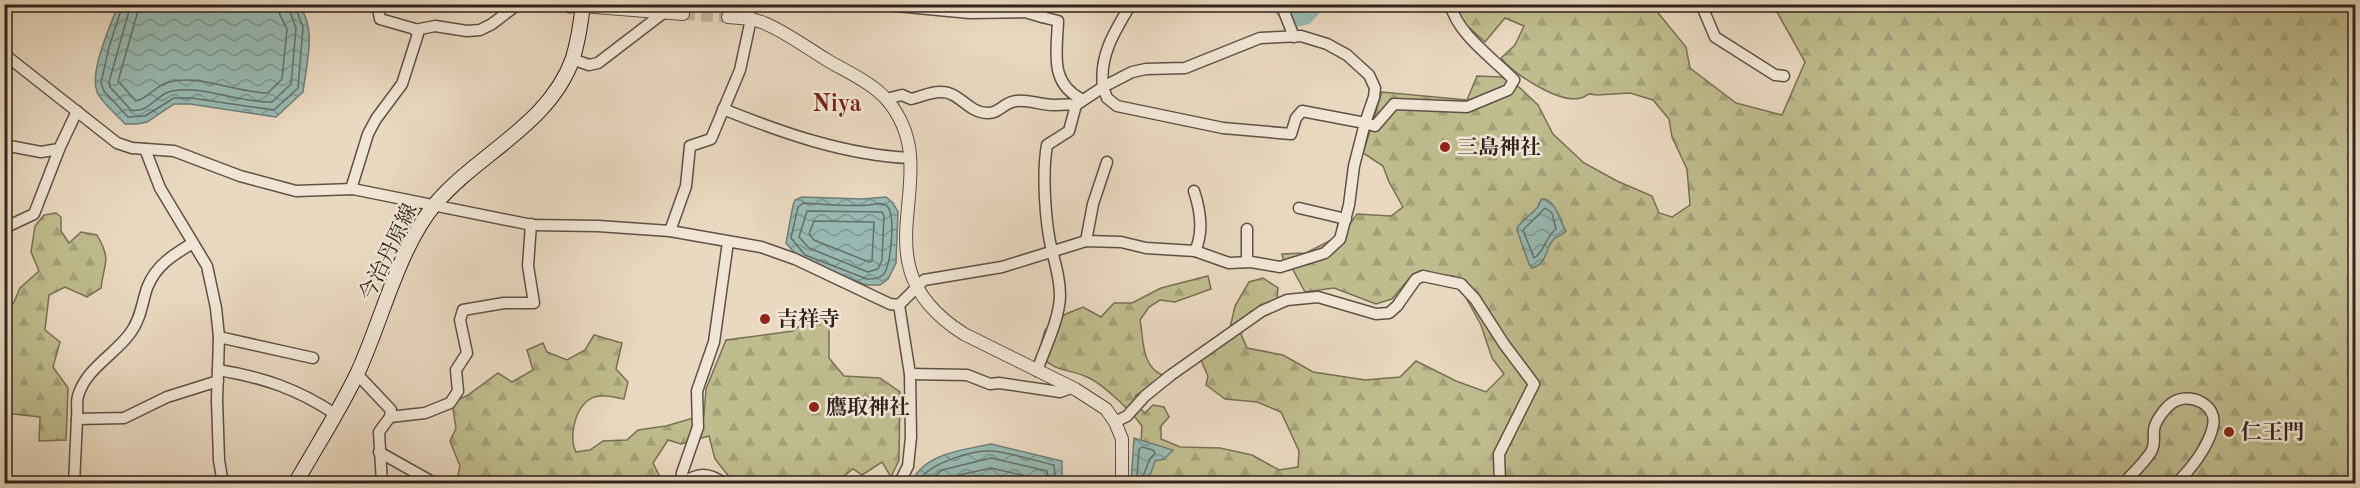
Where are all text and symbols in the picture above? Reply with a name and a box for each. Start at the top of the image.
district label: Niya [812,93,862,117]
place label: 三島神社 [1457,136,1541,159]
marker: 三島神社 [1438,140,1452,154]
street label: 今治丹原線 [354,200,422,304]
place label: 吉祥寺 [777,308,840,331]
marker: 吉祥寺 [758,312,772,326]
place label: 鷹取神社 [826,396,910,419]
marker: 鷹取神社 [807,400,821,414]
place label: 仁王門 [2241,420,2304,444]
marker: 仁王門 [2222,425,2236,439]

